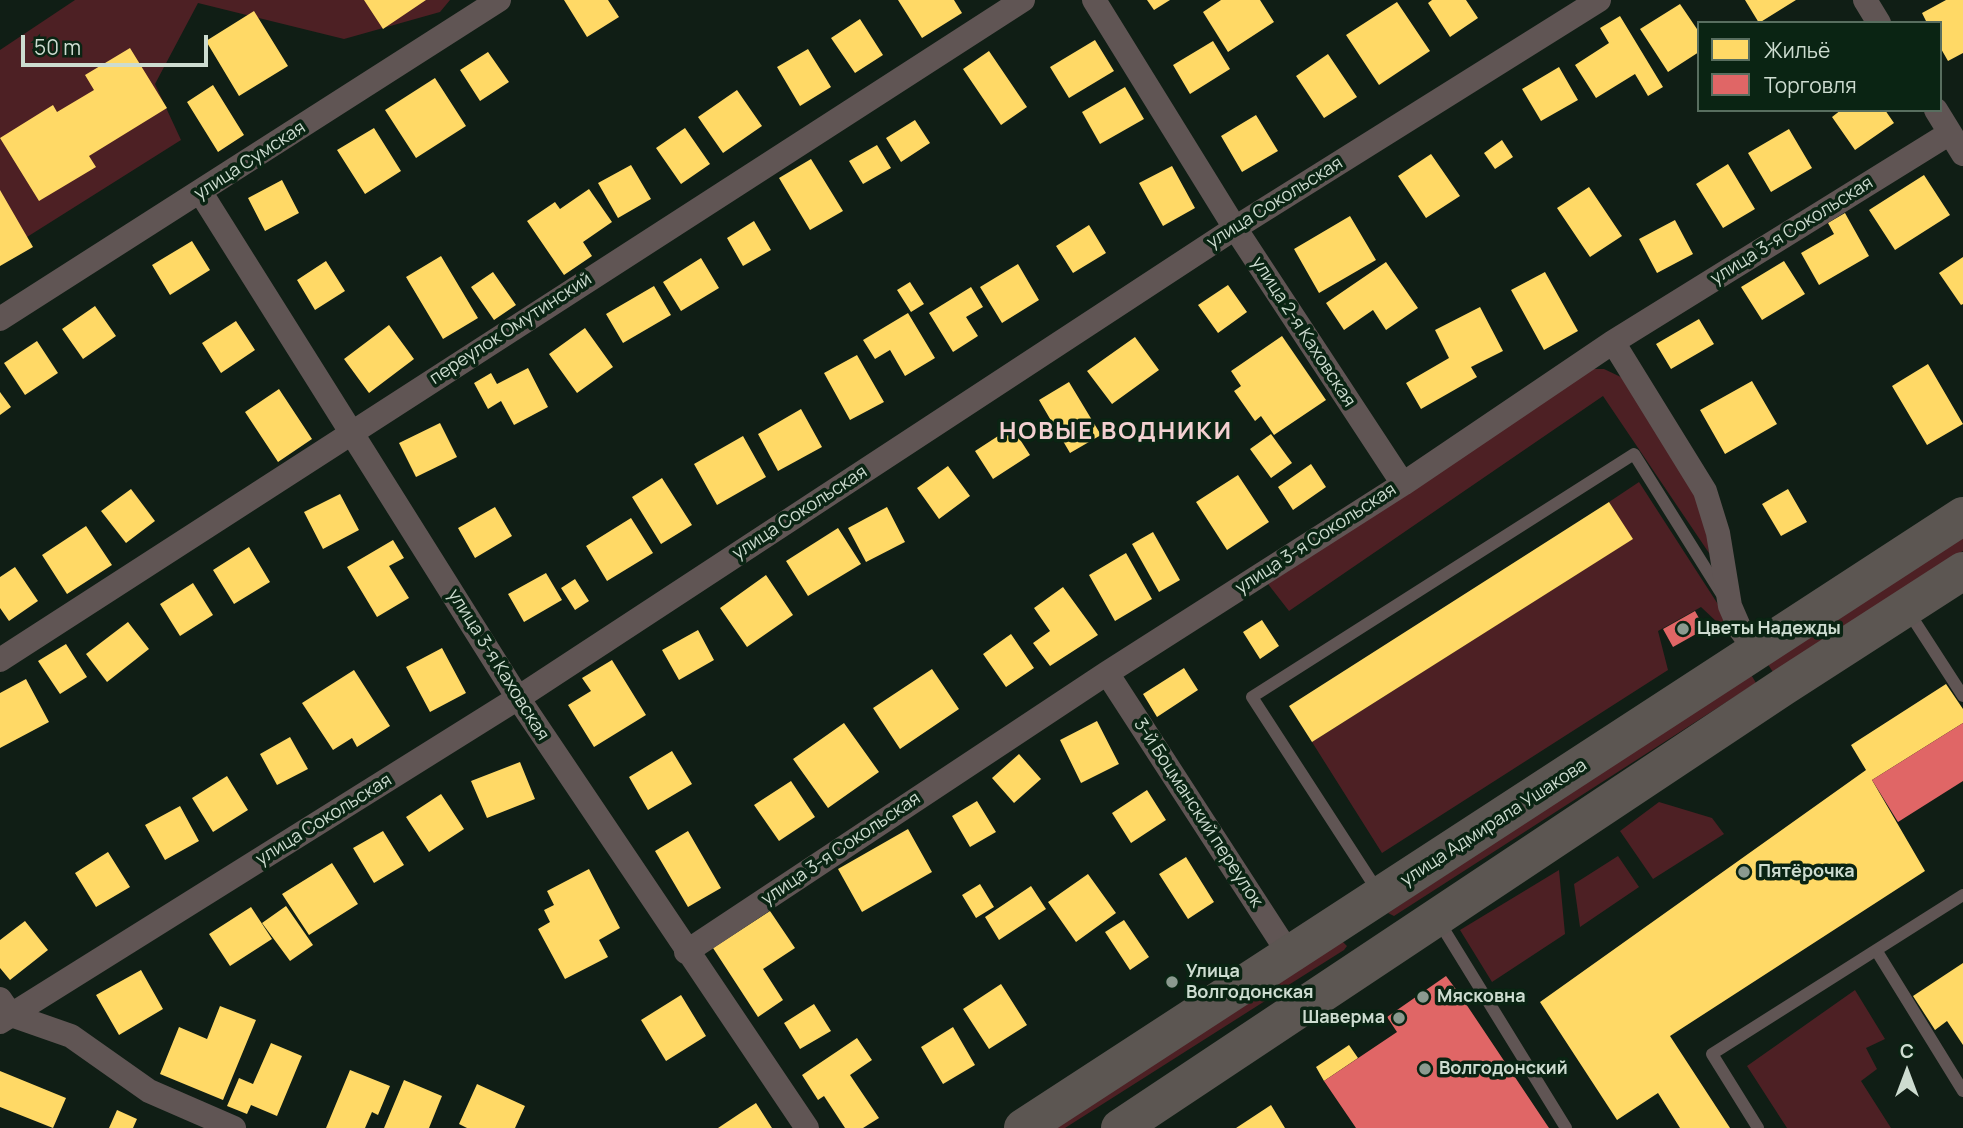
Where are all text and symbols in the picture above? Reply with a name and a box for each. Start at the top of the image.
scale bar [24,21,212,65]
legend [1697,21,1942,112]
text: 50 m [34,33,81,61]
text: Жильё [1764,36,1830,64]
text: Торговля [1764,71,1857,99]
street label: улица Сумская [190,117,310,205]
street label: улица Сокольская [1203,152,1347,254]
street label: улица 3-я Сокольская [1707,172,1877,290]
street label: улица 2-я Каховская [1246,253,1360,411]
street label: переулок Омутинский [426,269,596,389]
district label: НОВЫЕ ВОДНИКИ [1001,418,1231,446]
street label: улица Сокольская [729,461,871,565]
street label: улица 3-я Сокольская [1232,479,1400,599]
street label: улица 3-я Каховская [443,585,553,745]
place label: Цветы Надежды [1697,618,1841,640]
marker: Цветы Надежды [1675,621,1691,637]
street label: 3-й Боцманский переулок [1129,714,1267,912]
street label: улица Адмирала Ушакова [1397,755,1591,891]
street label: улица Сокольская [252,769,396,871]
street label: улица 3-я Сокольская [757,788,925,910]
place label: Пятёрочка [1758,861,1855,883]
marker: Пятёрочка [1736,864,1752,880]
place label: Улица Волгодонская [1186,961,1314,1004]
marker: Улица Волгодонская [1164,974,1180,990]
place label: Мясковна [1437,986,1526,1008]
marker: Мясковна [1415,989,1431,1005]
place label: Шаверма [1302,1007,1385,1029]
marker: Шаверма [1391,1010,1407,1026]
north arrow [1872,1037,1942,1107]
text: С [1900,1038,1914,1064]
place label: Волгодонский [1439,1058,1568,1080]
marker: Волгодонский [1417,1061,1433,1077]

